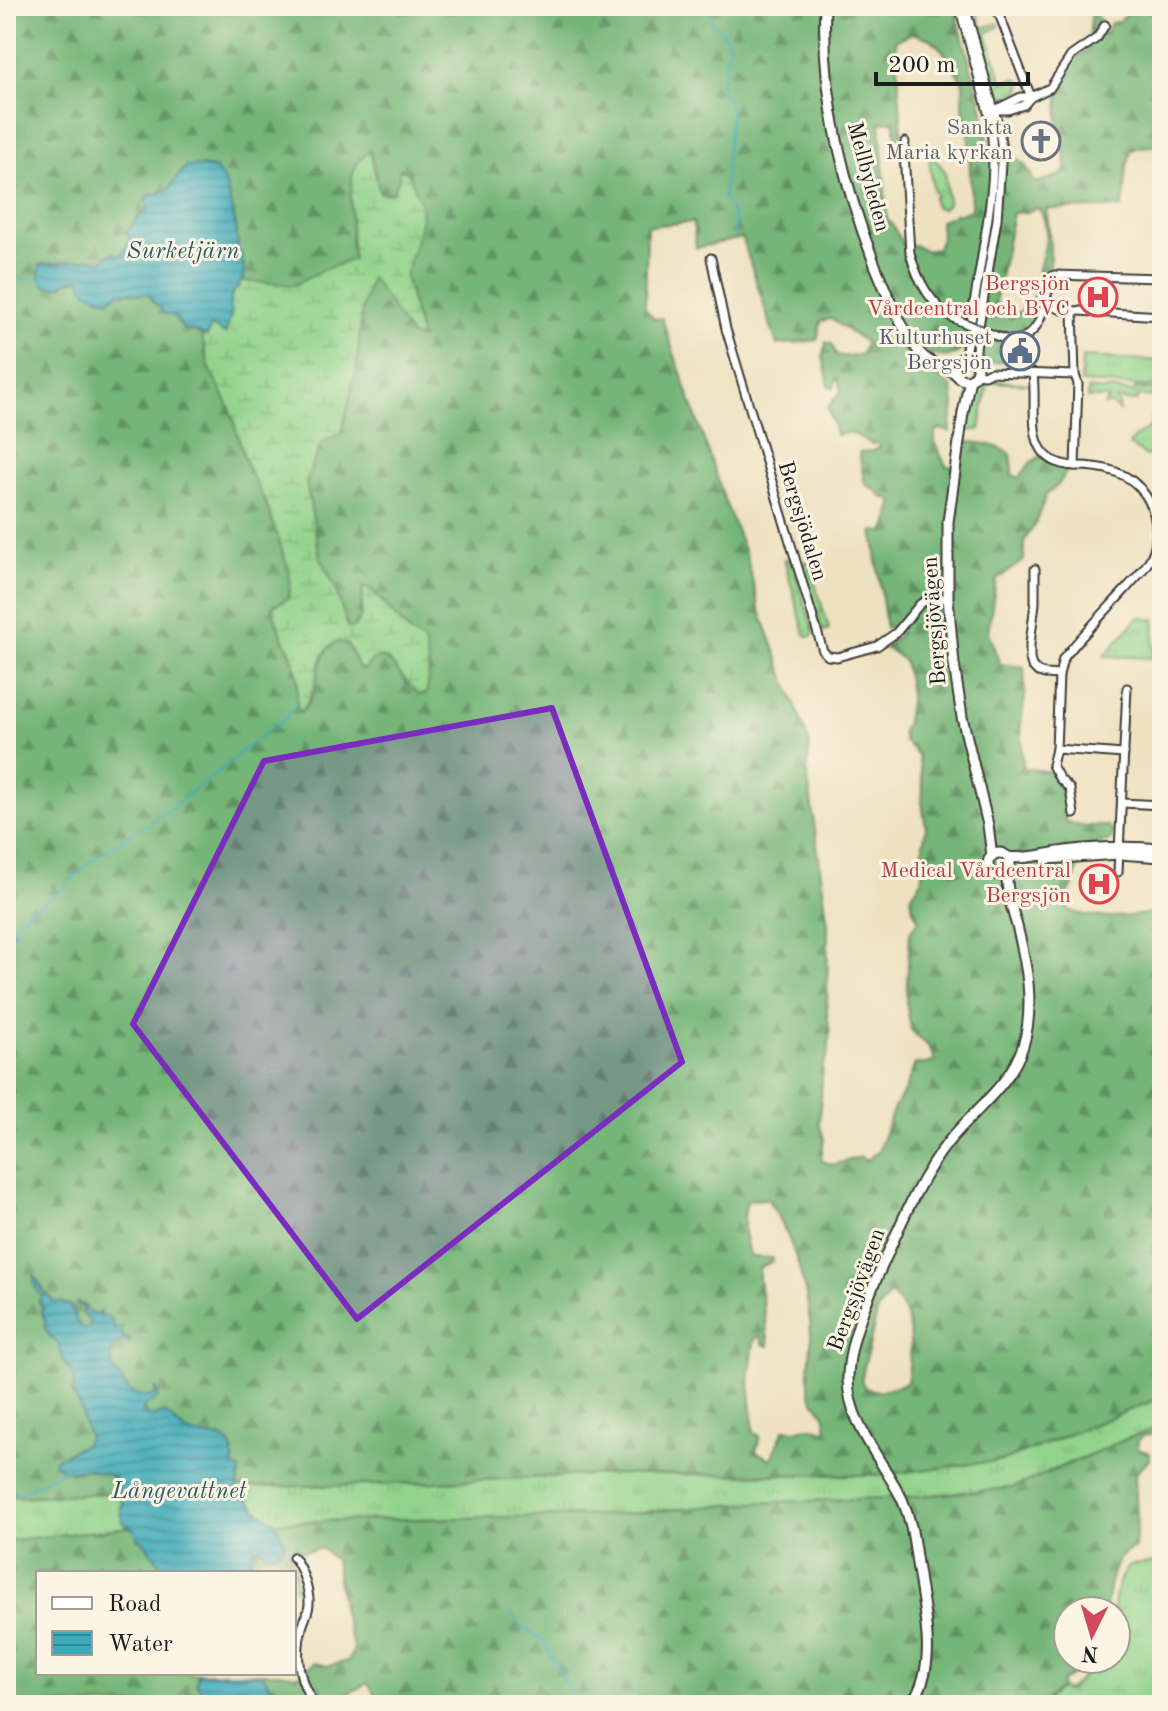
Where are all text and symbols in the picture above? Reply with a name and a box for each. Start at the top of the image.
scale bar [876,36,1028,86]
text: 200 m [888,54,956,78]
place label: Sankta Maria kyrkan [885,117,1013,164]
street label: Mellbyleden [843,120,893,234]
church icon: Sankta Maria kyrkan [1020,120,1062,162]
water label: Surketjärn [127,240,240,264]
place label: Bergsjön Vårdcentral och BVC [867,273,1070,320]
hospital icon: Bergsjön Vårdcentral och BVC [1077,276,1119,318]
place label: Kulturhuset Bergsjön [878,327,992,374]
public building icon: Kulturhuset Bergsjön [999,330,1041,372]
street label: Bergsjödalen [773,458,831,584]
street label: Bergsjövägen [920,556,950,686]
place label: Medical Vårdcentral Bergsjön [880,860,1071,907]
hospital icon: Medical Vårdcentral Bergsjön [1078,863,1120,905]
street label: Bergsjövägen [825,1225,889,1354]
water label: Långevattnet [110,1480,247,1504]
legend [36,1571,296,1675]
text: Road [108,1593,161,1617]
north arrow [1052,1595,1132,1675]
text: Water [108,1633,173,1657]
text: N [1081,1641,1100,1665]

